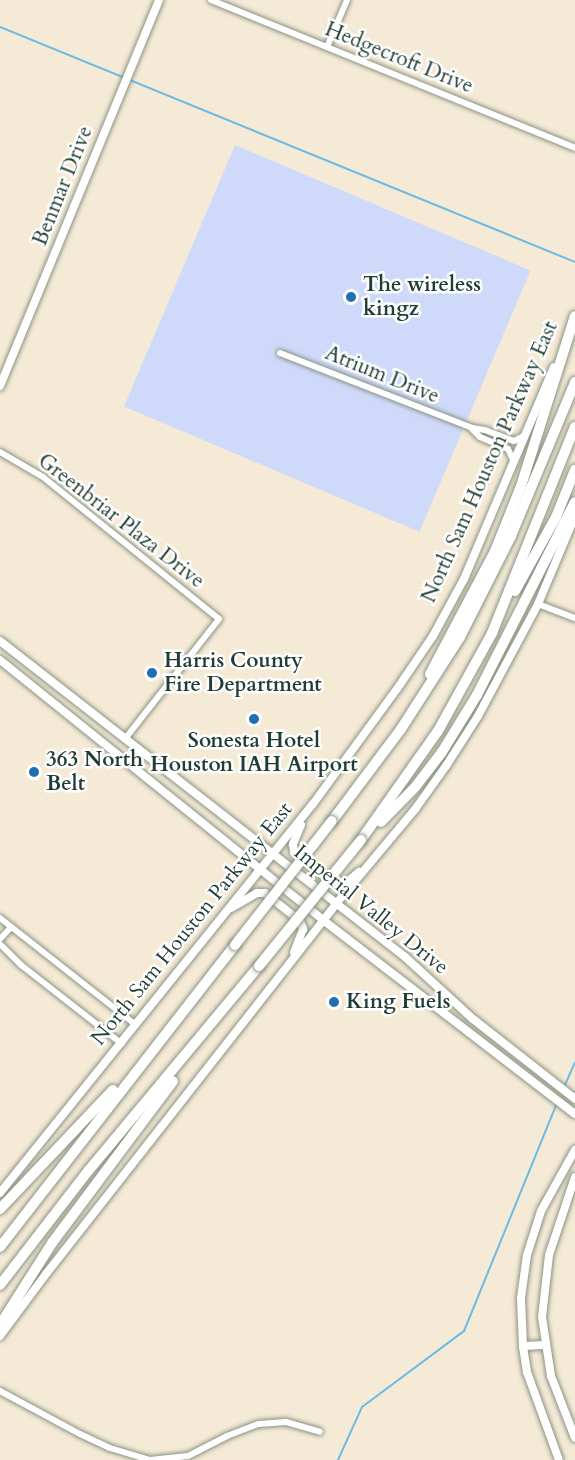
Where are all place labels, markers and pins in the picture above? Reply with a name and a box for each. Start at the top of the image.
place label: The wireless kingz [363,272,481,322]
marker: The wireless kingz [344,290,358,304]
place label: Harris County Fire Department [164,648,322,698]
marker: Harris County Fire Department [145,666,159,680]
marker: Sonesta Hotel Houston IAH Airport [247,712,261,726]
place label: Sonesta Hotel Houston IAH Airport [150,728,358,778]
place label: 363 North Belt [46,747,143,797]
marker: 363 North Belt [27,765,41,779]
place label: King Fuels [346,989,450,1015]
marker: King Fuels [327,995,341,1009]

